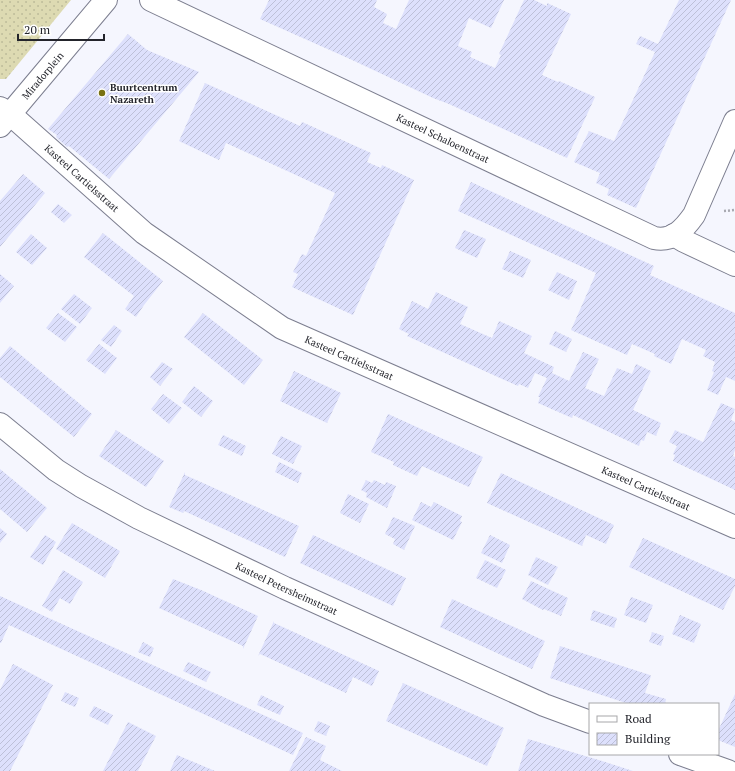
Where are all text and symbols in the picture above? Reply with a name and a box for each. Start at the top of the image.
scale bar [18,16,104,42]
text: 20 m [24,22,51,37]
street label: Miradorplein [19,49,66,102]
place label: Buurtcentrum Nazareth [110,81,178,106]
marker: Buurtcentrum Nazareth [97,88,107,98]
street label: Kasteel Schaloenstraat [394,111,492,166]
street label: Kasteel Cartielsstraat [42,141,122,215]
street label: Kasteel Cartielsstraat [303,332,396,383]
street label: Kasteel Cartielsstraat [600,463,693,513]
street label: Kasteel Petersheimstraat [234,559,340,618]
legend [589,703,719,755]
text: Road [625,711,652,726]
text: Building [625,731,671,746]

